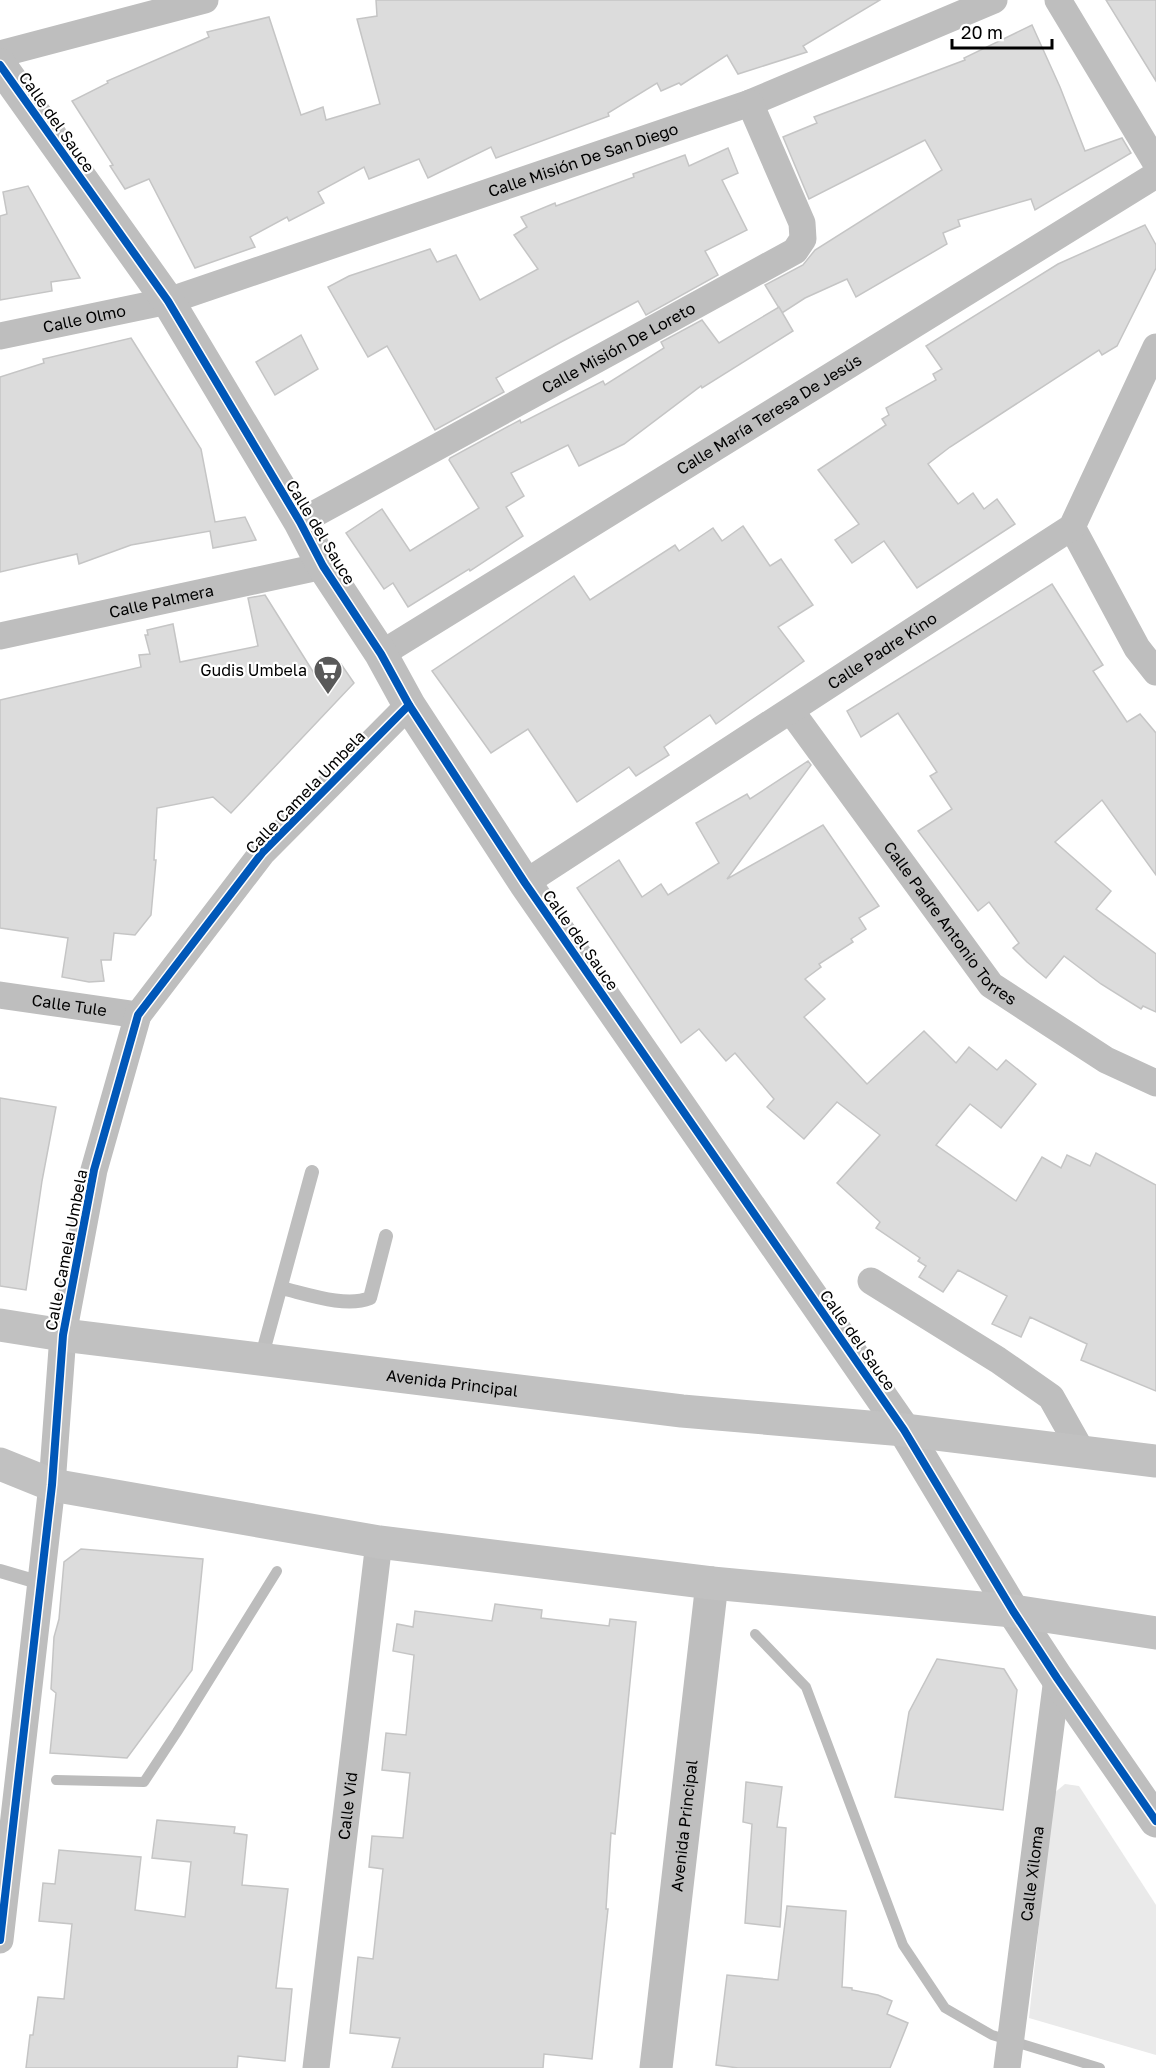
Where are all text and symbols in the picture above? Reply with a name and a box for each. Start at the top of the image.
scale bar [952,12,1052,50]
text: 20 m [961,21,1003,43]
street label: Calle del Sauce [15,68,99,176]
street label: Calle Misión De San Diego [485,118,681,201]
street label: Calle Misión De Loreto [538,298,699,398]
street label: Calle Olmo [41,300,127,337]
street label: Calle María Teresa De Jesús [673,350,865,479]
street label: Calle del Sauce [282,476,360,588]
street label: Calle Palmera [107,580,215,622]
street label: Calle Padre Kino [823,608,941,694]
supermarket icon: Gudis Umbela [312,654,344,696]
place label: Gudis Umbela [200,660,307,680]
street label: Calle Camela Umbela [241,726,369,858]
street label: Calle Padre Antonio Torres [880,837,1021,1009]
street label: Calle del Sauce [539,886,623,994]
street label: Calle Tule [30,990,108,1020]
street label: Calle Camela Umbela [41,1168,91,1332]
street label: Calle del Sauce [816,1286,900,1394]
street label: Avenida Principal [385,1365,519,1401]
street label: Avenida Principal [666,1759,702,1893]
street label: Calle Vid [333,1771,361,1841]
street label: Calle Xiloma [1016,1825,1048,1922]

